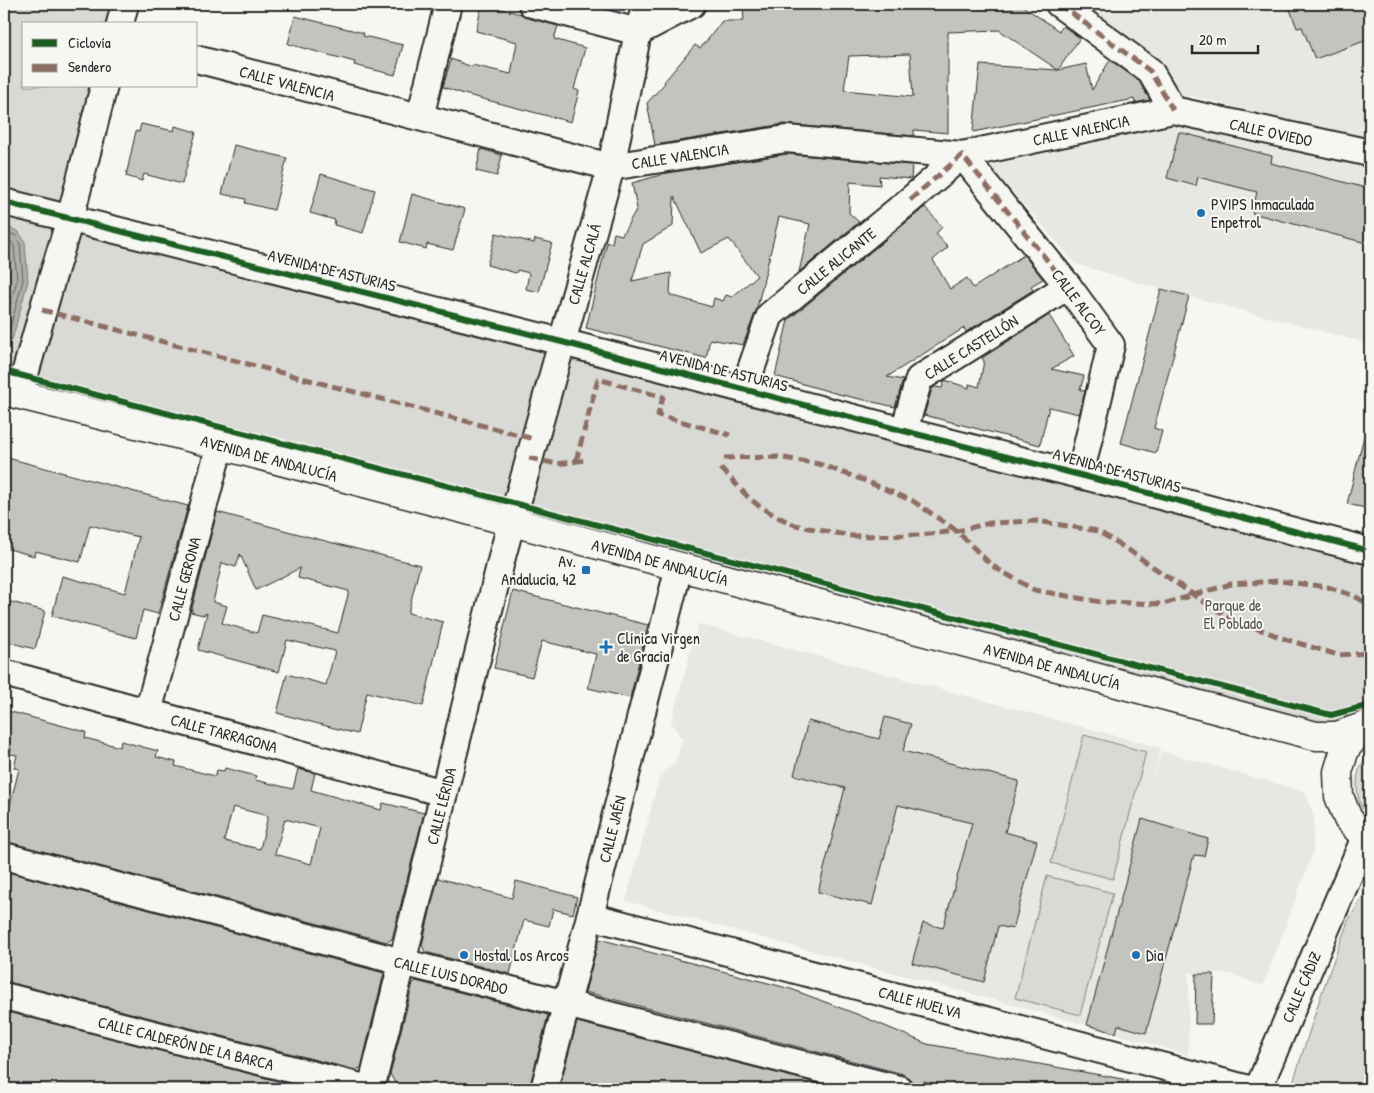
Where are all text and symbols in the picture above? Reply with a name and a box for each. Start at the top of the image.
legend [22,22,198,88]
scale bar [1192,22,1258,54]
text: 20 m [1199,29,1226,50]
text: Ciclovía [68,32,111,53]
text: Sendero [68,56,111,77]
street label: CALLE VALENCIA [237,60,337,106]
street label: CALLE VALENCIA [1031,109,1131,151]
street label: CALLE OVIEDO [1227,112,1315,152]
street label: CALLE VALENCIA [630,137,730,175]
place label: PVIPS Inmaculada Enpetrol [1211,193,1314,233]
marker: PVIPS Inmaculada Enpetrol [1195,207,1207,219]
street label: CALLE ALCALÁ [562,221,606,307]
street label: CALLE ALICANTE [792,222,880,300]
street label: AVENIDA DE ASTURIAS [266,243,399,297]
street label: CALLE ALCOY [1047,264,1111,340]
street label: CALLE CASTELLÓN [920,309,1022,385]
street label: AVENIDA DE ASTURIAS [658,343,791,397]
street label: AVENIDA DE ANDALUCÍA [198,429,340,487]
street label: AVENIDA DE ASTURIAS [1051,442,1184,498]
street label: AVENIDA DE ANDALUCÍA [589,533,731,591]
street label: CALLE GERONA [162,534,206,624]
place label: Av. Andalucía, 42 [501,550,576,590]
marker: Av. Andalucía, 42 [580,564,592,576]
park label: Parque de El Poblado [1204,594,1263,634]
place label: Clínica Virgen de Gracia [617,627,700,667]
street label: AVENIDA DE ANDALUCÍA [981,637,1123,695]
marker: Clínica Virgen de Gracia [599,640,613,654]
street label: CALLE TARRAGONA [168,708,280,758]
street label: CALLE LÉRIDA [421,765,461,847]
street label: CALLE JAÉN [593,793,631,865]
place label: Hostal Los Arcos [474,944,569,966]
place label: Dia [1146,944,1163,966]
street label: CALLE CÁDIZ [1276,948,1326,1026]
marker: Hostal Los Arcos [458,949,470,961]
marker: Dia [1130,949,1142,961]
street label: CALLE LUIS DORADO [392,950,510,1000]
street label: CALLE HUELVA [876,980,964,1024]
street label: CALLE CALDERÓN DE LA BARCA [96,1011,276,1076]

